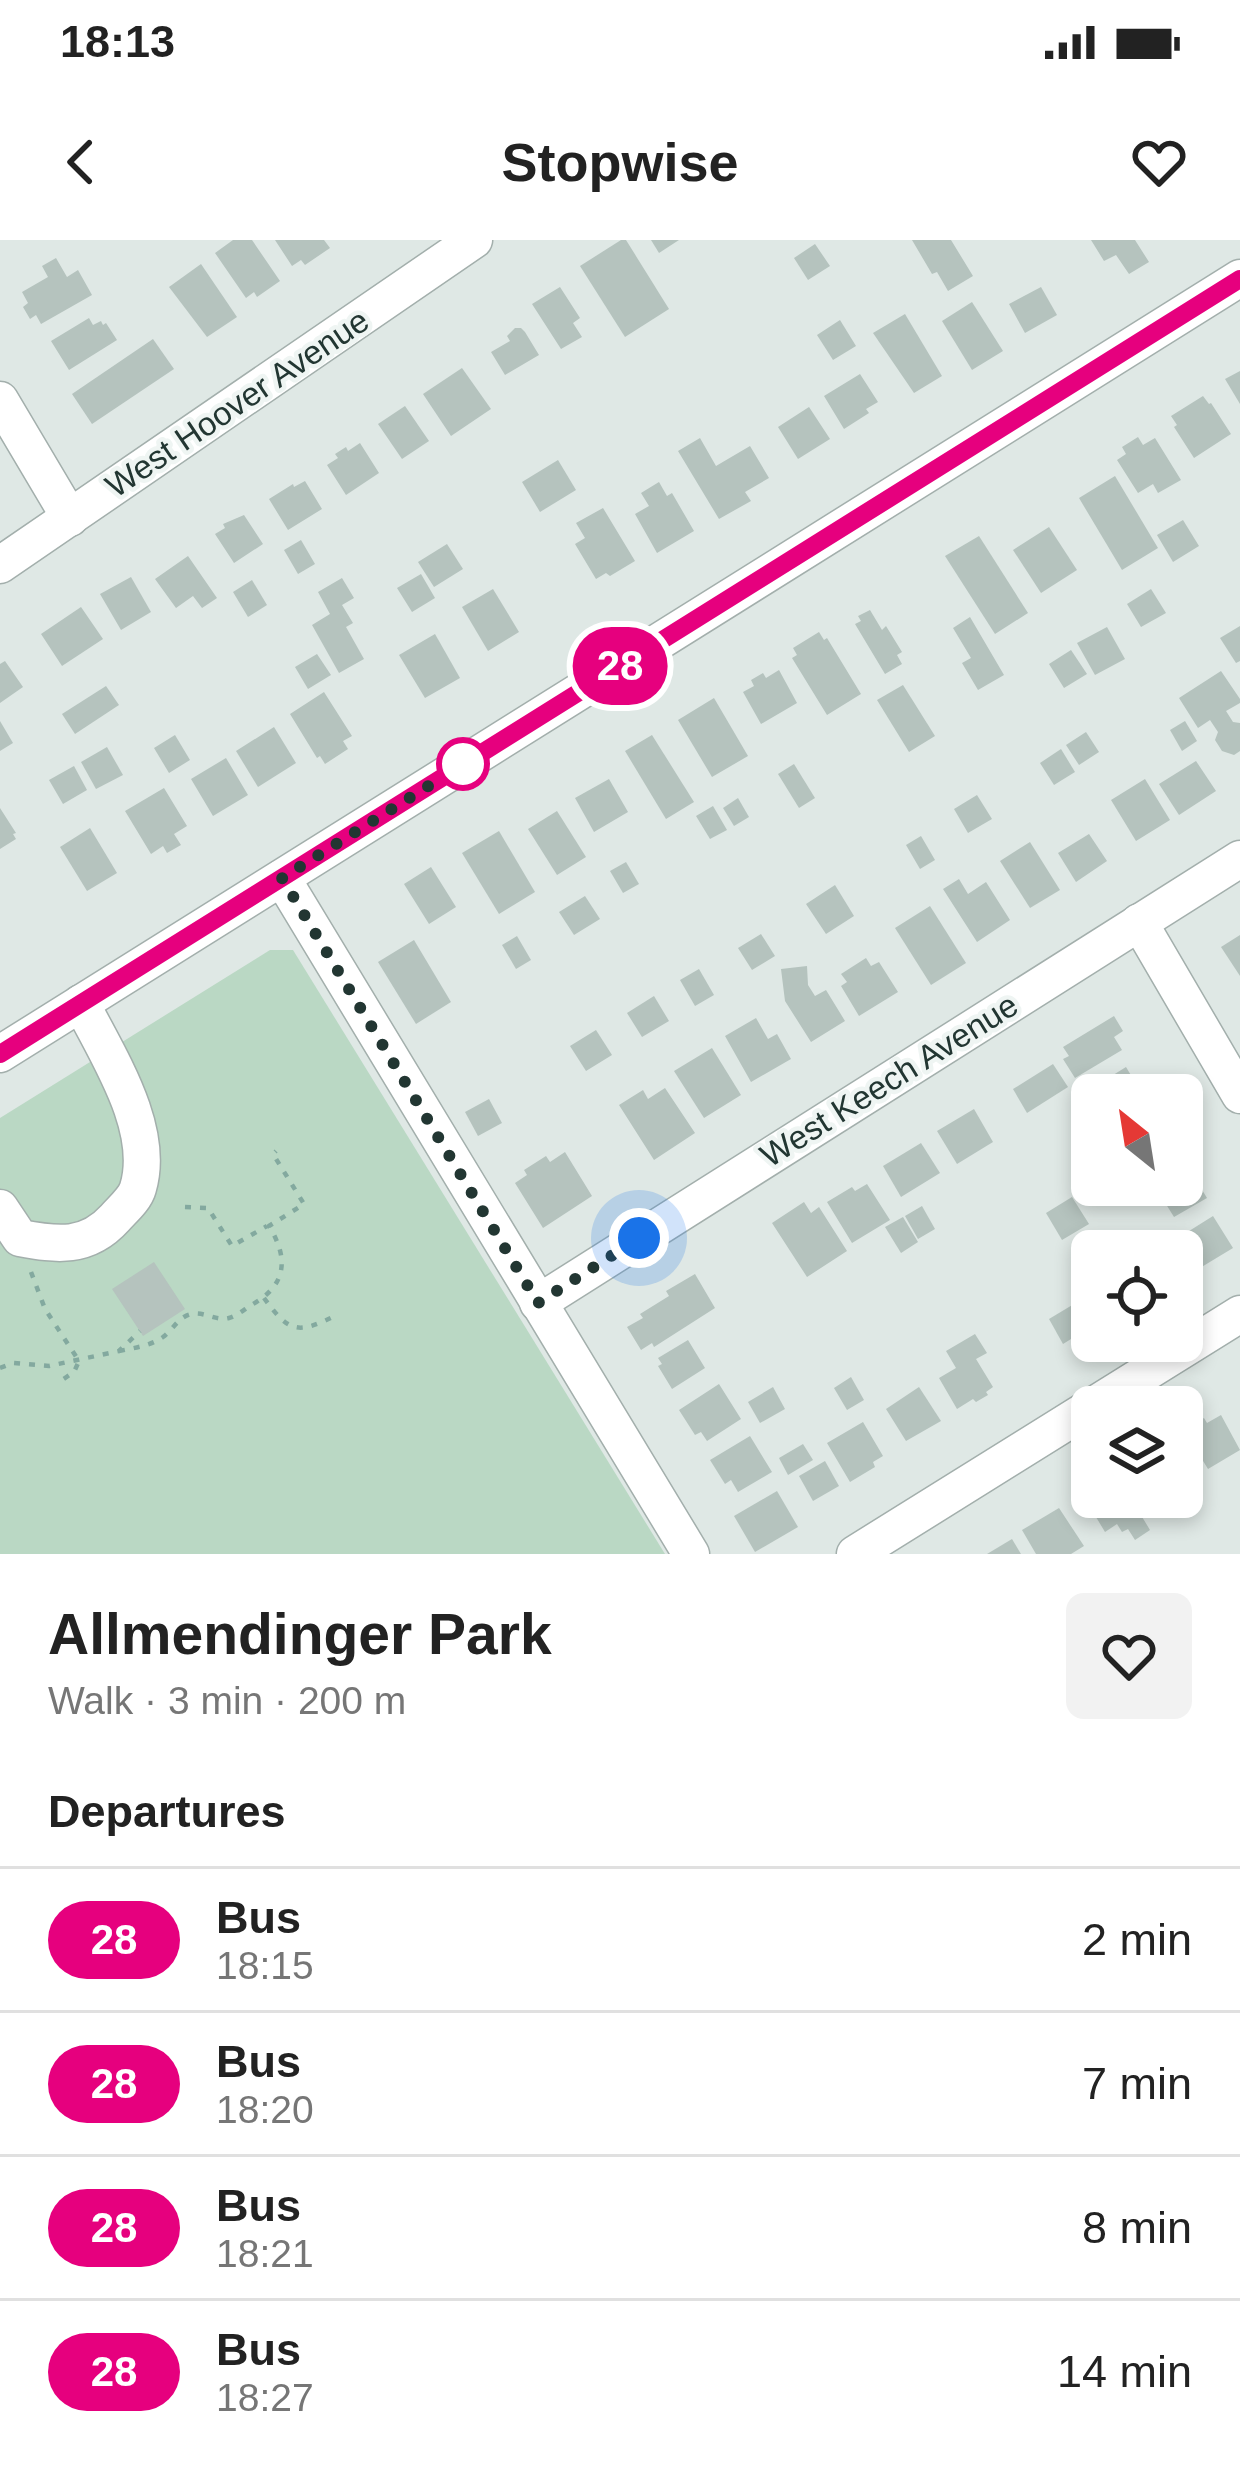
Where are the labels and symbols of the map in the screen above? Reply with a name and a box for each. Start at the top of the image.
street label: West Hoover Avenue [99,301,375,505]
line badge: 28 [566,627,674,705]
unlabelled marker [438,739,488,789]
street label: West Keech Avenue [754,986,1024,1174]
north arrow [1071,1074,1203,1206]
your location [609,1208,669,1268]

